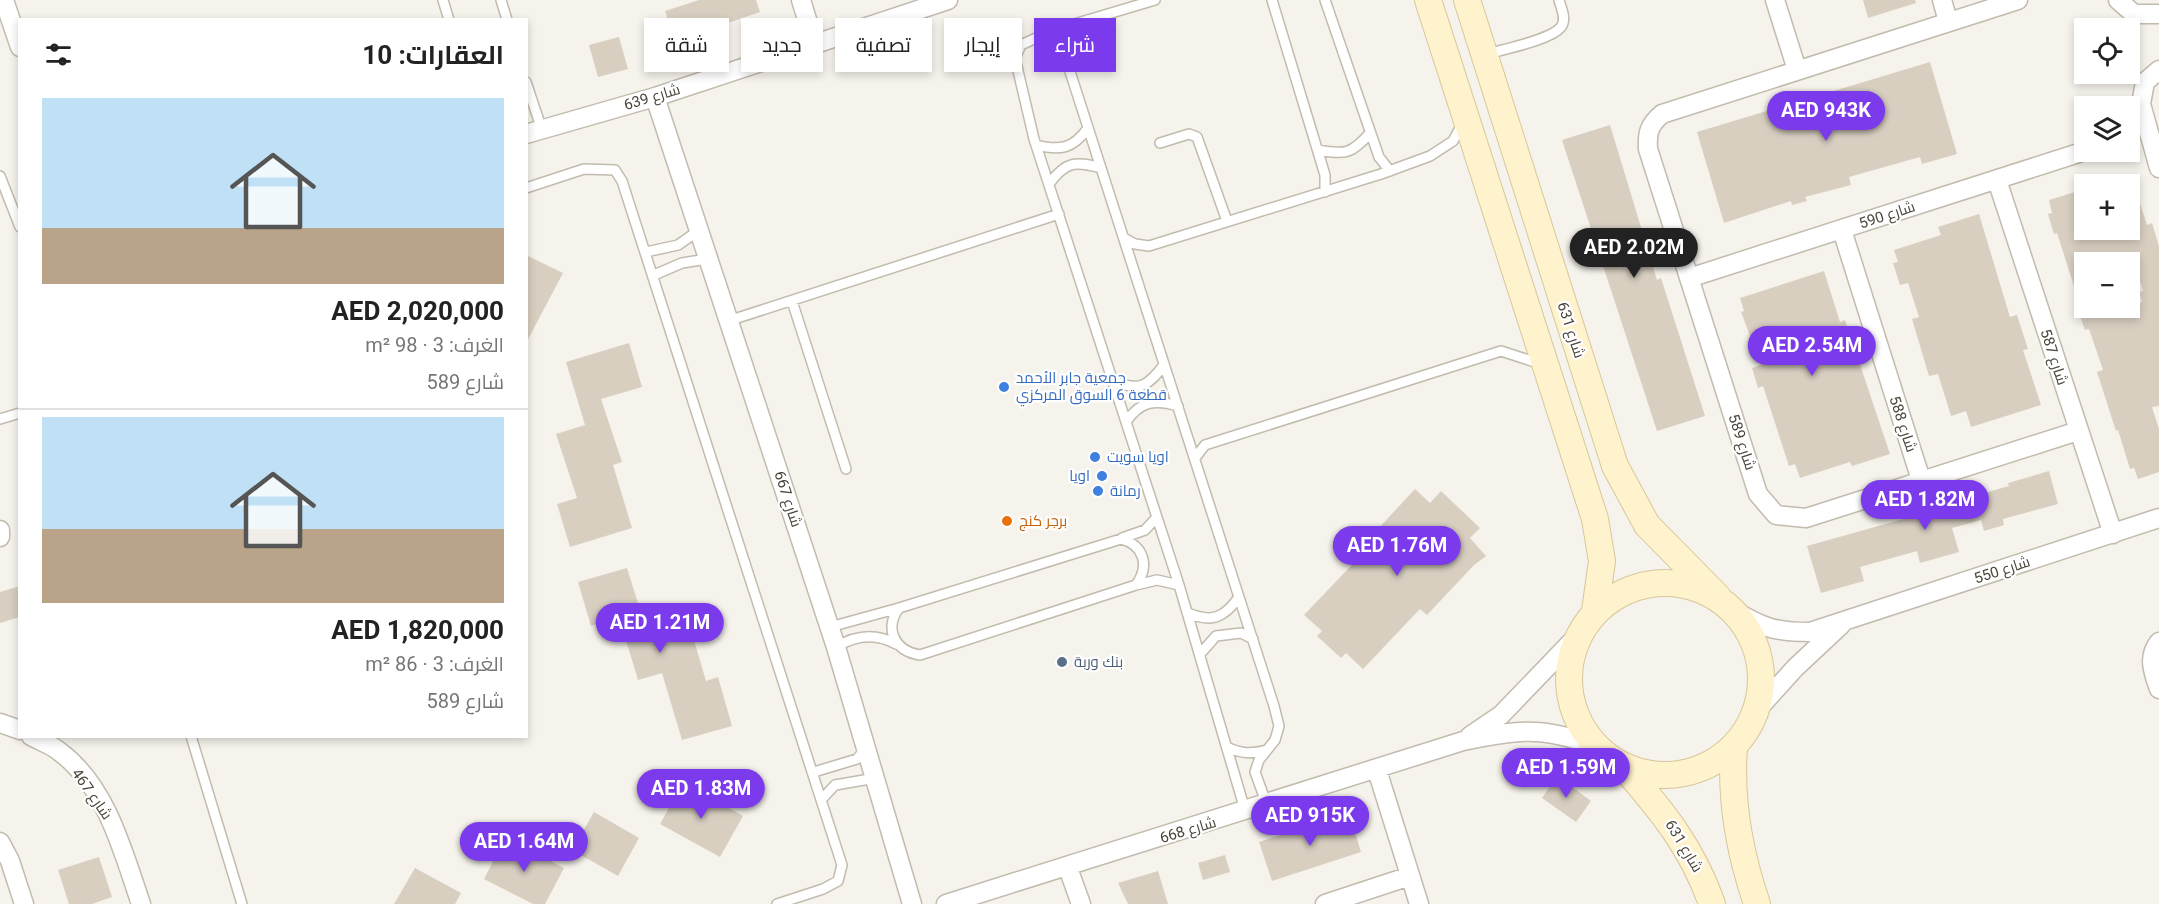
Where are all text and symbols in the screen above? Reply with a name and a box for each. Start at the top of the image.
chip: شقة [644,18,729,72]
chip: جديد [741,18,823,72]
chip: تصفية [835,18,932,72]
chip: إيجار [944,18,1022,72]
chip: شراء [1034,18,1116,72]
map controls [2074,18,2140,318]
button: locate [2074,18,2140,84]
icon: filters [42,38,75,71]
text: العقارات: 10 [362,40,504,70]
street label: شارع 639 [622,80,683,116]
pin: AED 943K [1764,91,1888,142]
button: layers [2074,96,2140,162]
text: AED 943K [1781,98,1871,122]
icon: home [219,137,327,245]
button: + [2074,174,2140,240]
street label: شارع 590 [1857,197,1918,234]
pin: AED 2.02M [1565,228,1703,279]
text: AED 2.02M [1584,235,1684,259]
button: − [2074,252,2140,318]
text: AED 2,020,000 [331,296,504,326]
street label: شارع 631 [1552,300,1589,361]
pin: AED 2.54M [1743,326,1881,377]
street label: شارع 587 [2035,327,2072,388]
text: الغرف: 3 · 98 m² [365,333,504,357]
text: AED 2.54M [1762,333,1862,357]
place label: جمعية جابر الأحمد قطعة 6 السوق المركزي [1016,369,1167,407]
text: شارع 589 [427,370,504,394]
marker: جمعية جابر الأحمد قطعة 6 السوق المركزي [997,380,1011,394]
street label: شارع 588 [1884,394,1921,455]
street label: شارع 589 [1723,412,1760,473]
place label: اويا سويت [1107,448,1169,466]
marker: اويا سويت [1088,450,1102,464]
icon: home [219,456,327,564]
place label: اويا [1069,467,1090,485]
street label: شارع 667 [769,469,806,530]
marker: اويا [1095,469,1109,483]
pin: AED 1.82M [1856,480,1994,531]
place label: رمانة [1110,482,1141,500]
marker: رمانة [1091,484,1105,498]
text: AED 1.82M [1875,487,1975,511]
place label: برجر كنج [1019,512,1067,532]
marker: برجر كنج [1000,514,1014,528]
pin: AED 1.76M [1328,526,1466,577]
text: AED 1.76M [1347,533,1447,557]
street label: شارع 550 [1972,552,2033,589]
pin: AED 1.21M [591,603,729,654]
text: AED 1.21M [610,610,710,634]
text: AED 1,820,000 [331,615,504,645]
text: الغرف: 3 · 86 m² [365,652,504,676]
place label: بنك وربة [1074,653,1123,671]
marker: بنك وربة [1055,655,1069,669]
text: شارع 589 [427,689,504,713]
pin: AED 1.59M [1497,748,1635,799]
text: AED 1.59M [1516,755,1616,779]
street label: شارع 467 [66,765,116,824]
pin: AED 1.83M [632,769,770,820]
text: AED 1.83M [651,776,751,800]
pin: AED 915K [1248,796,1372,847]
text: AED 915K [1265,803,1355,827]
street label: شارع 668 [1158,813,1219,849]
street label: شارع 631 [1660,816,1707,877]
pin: AED 1.64M [455,822,593,873]
text: AED 1.64M [474,829,574,853]

